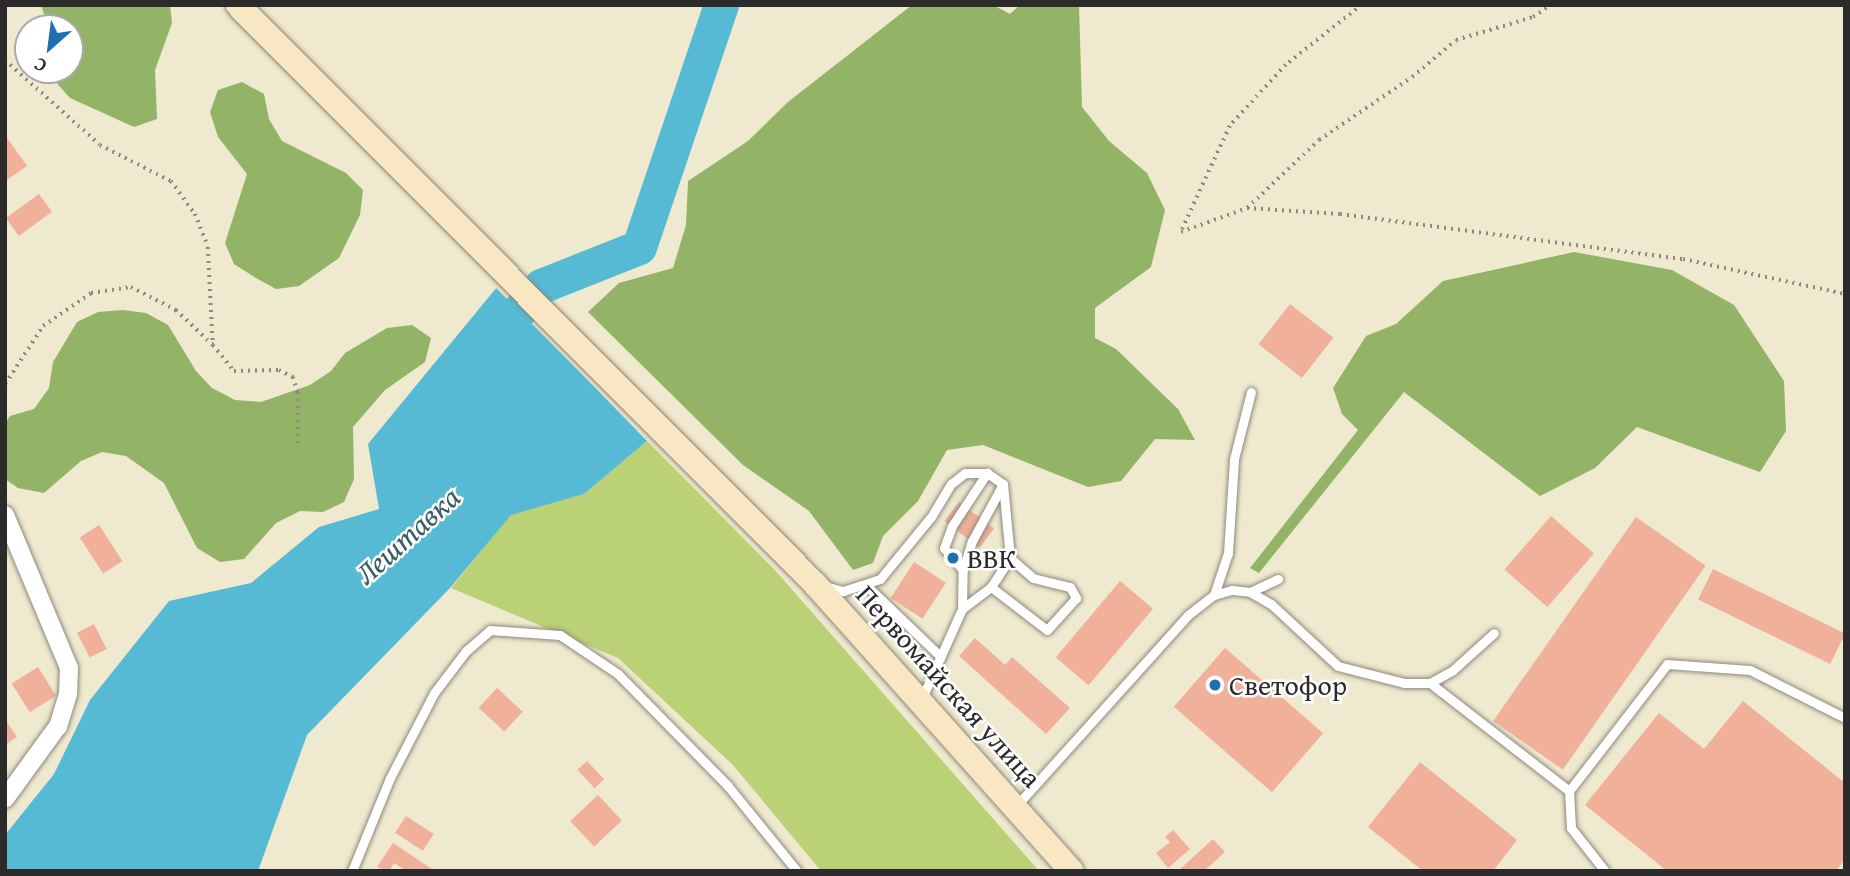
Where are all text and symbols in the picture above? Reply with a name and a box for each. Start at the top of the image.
north arrow [14,14,84,84]
text: С [29,51,51,81]
water label: Лештавка [347,479,467,591]
place label: ВВК [967,541,1016,575]
marker: ВВК [945,550,961,566]
street label: Первомайская улица [849,578,1049,794]
place label: Светофор [1229,668,1347,702]
marker: Светофор [1207,677,1223,693]

